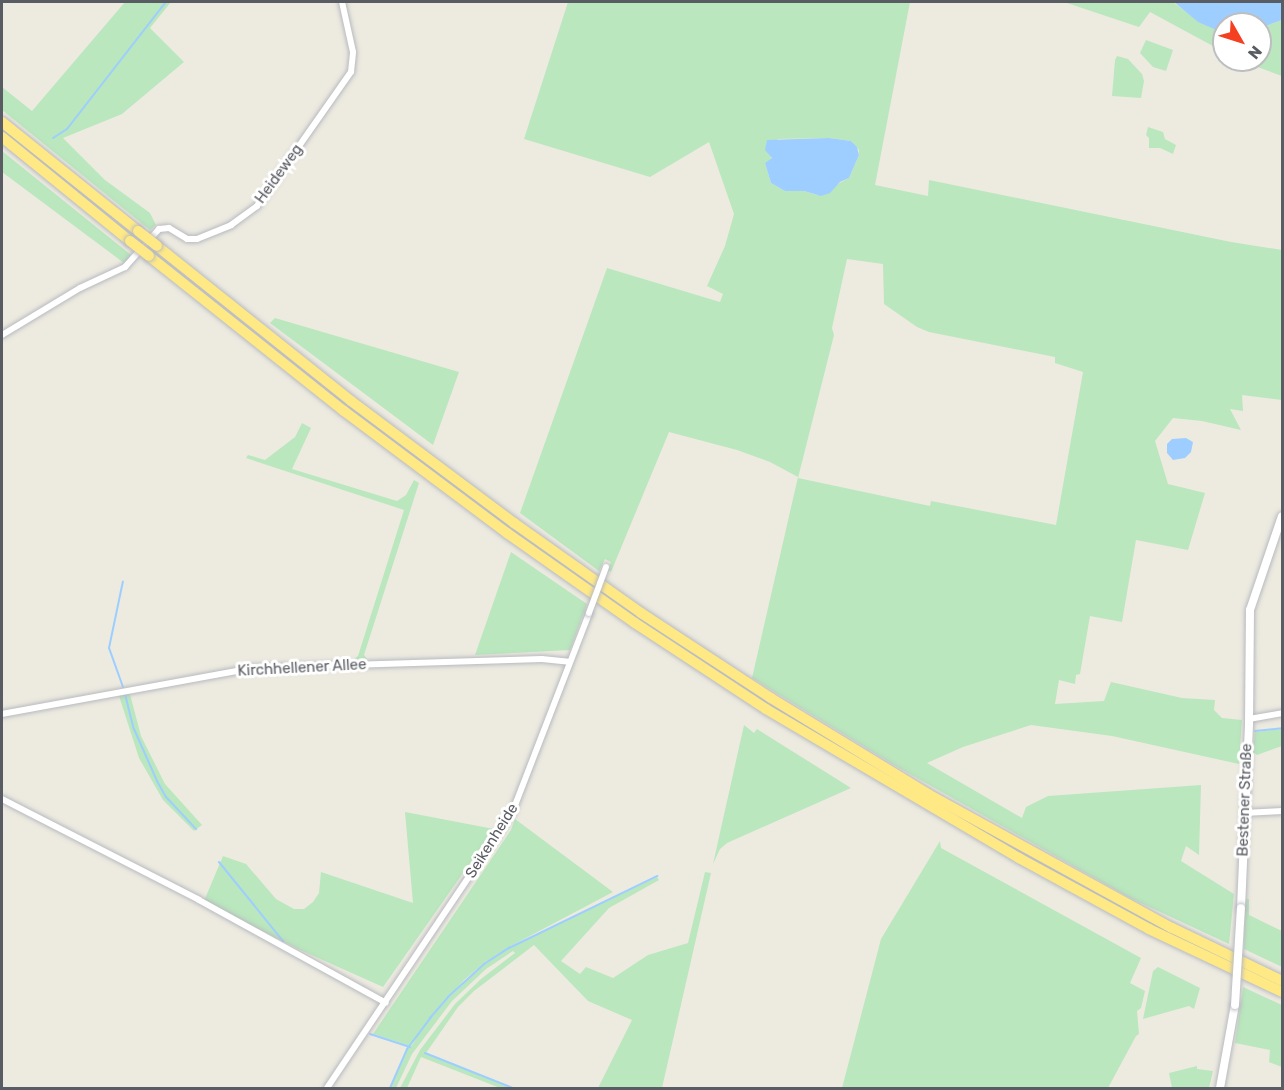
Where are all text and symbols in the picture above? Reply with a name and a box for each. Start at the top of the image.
north arrow [1212,12,1272,72]
text: N [1244,42,1266,63]
street label: Heideweg [251,141,307,207]
street label: Kirchhellener Allee [237,656,367,680]
street label: Bestener Straße [1234,743,1256,857]
street label: Seikenheide [462,800,522,882]

